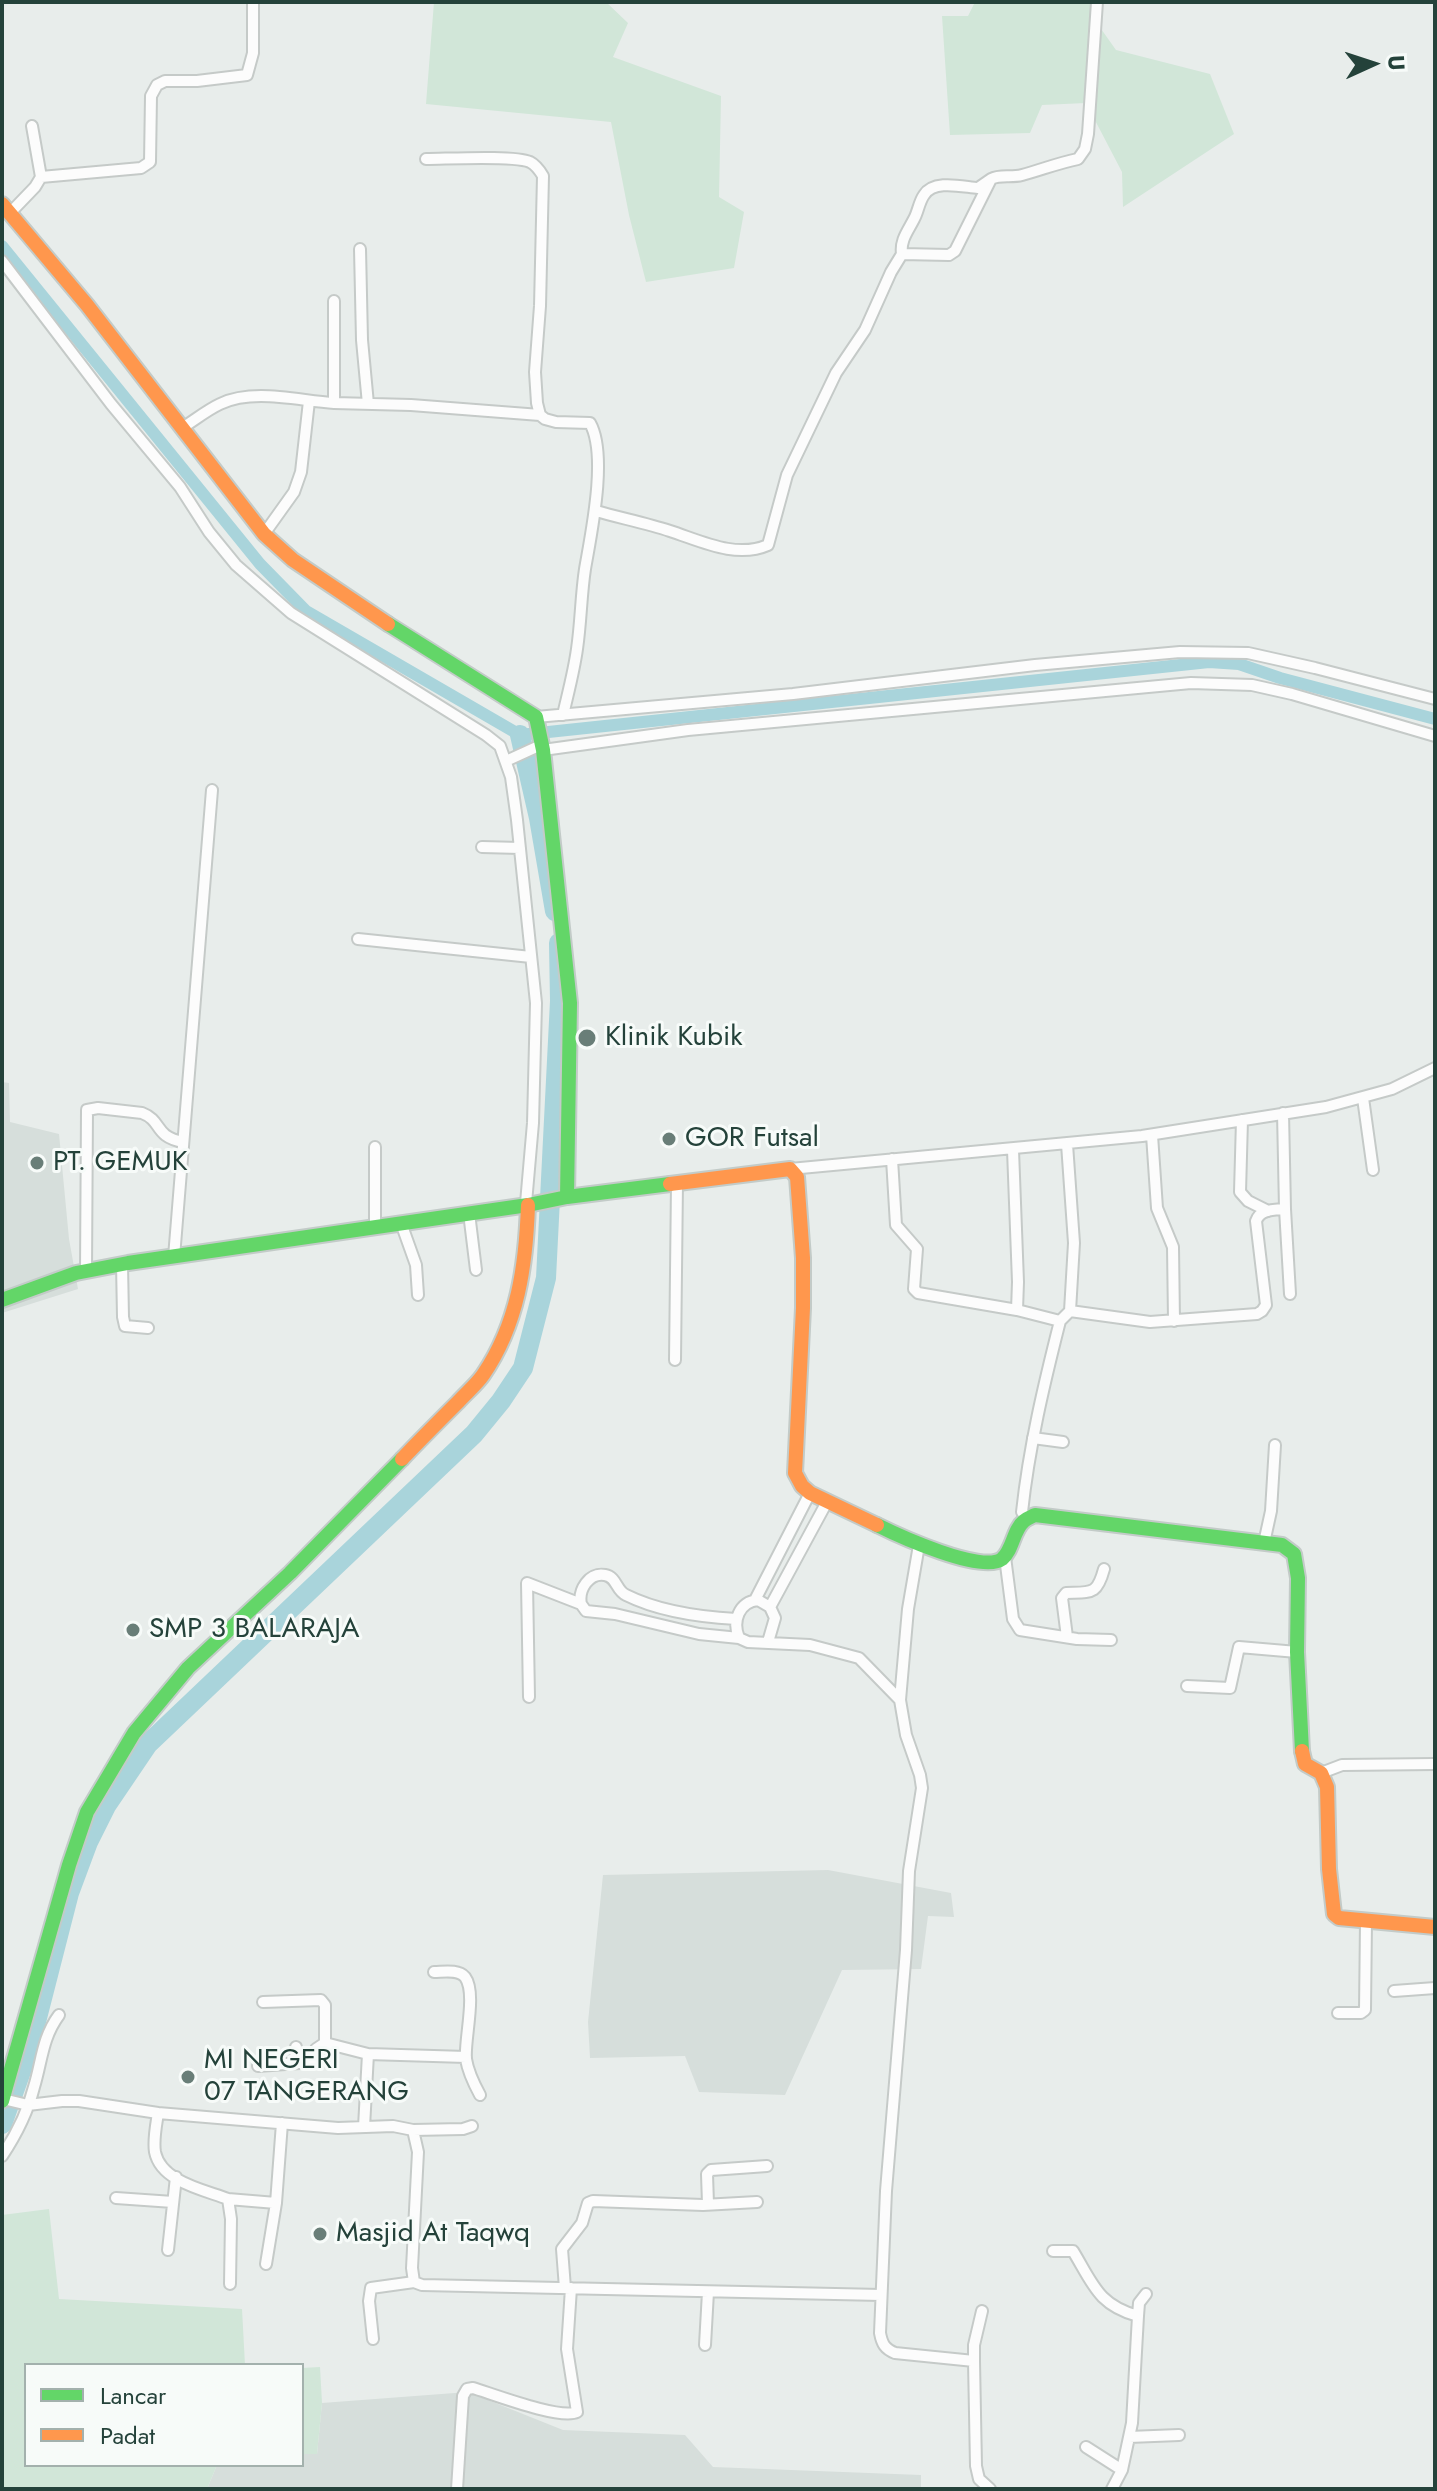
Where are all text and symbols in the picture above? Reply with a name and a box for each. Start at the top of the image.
north arrow [1333,24,1413,104]
text: U [1381,54,1413,71]
place label: Klinik Kubik [605,1021,742,1055]
marker: Klinik Kubik [576,1027,598,1049]
place label: GOR Futsal [685,1122,819,1156]
marker: GOR Futsal [660,1130,678,1148]
place label: PT. GEMUK [53,1146,188,1180]
marker: PT. GEMUK [28,1154,46,1172]
place label: SMP 3 BALARAJA [149,1613,359,1647]
marker: SMP 3 BALARAJA [124,1621,142,1639]
place label: MI NEGERI 07 TANGERANG [204,2044,409,2110]
marker: MI NEGERI 07 TANGERANG [179,2068,197,2086]
place label: Masjid At Taqwq [336,2217,530,2251]
marker: Masjid At Taqwq [311,2225,329,2243]
legend [24,2363,304,2467]
text: Lancar [100,2378,166,2413]
text: Padat [100,2418,155,2453]

